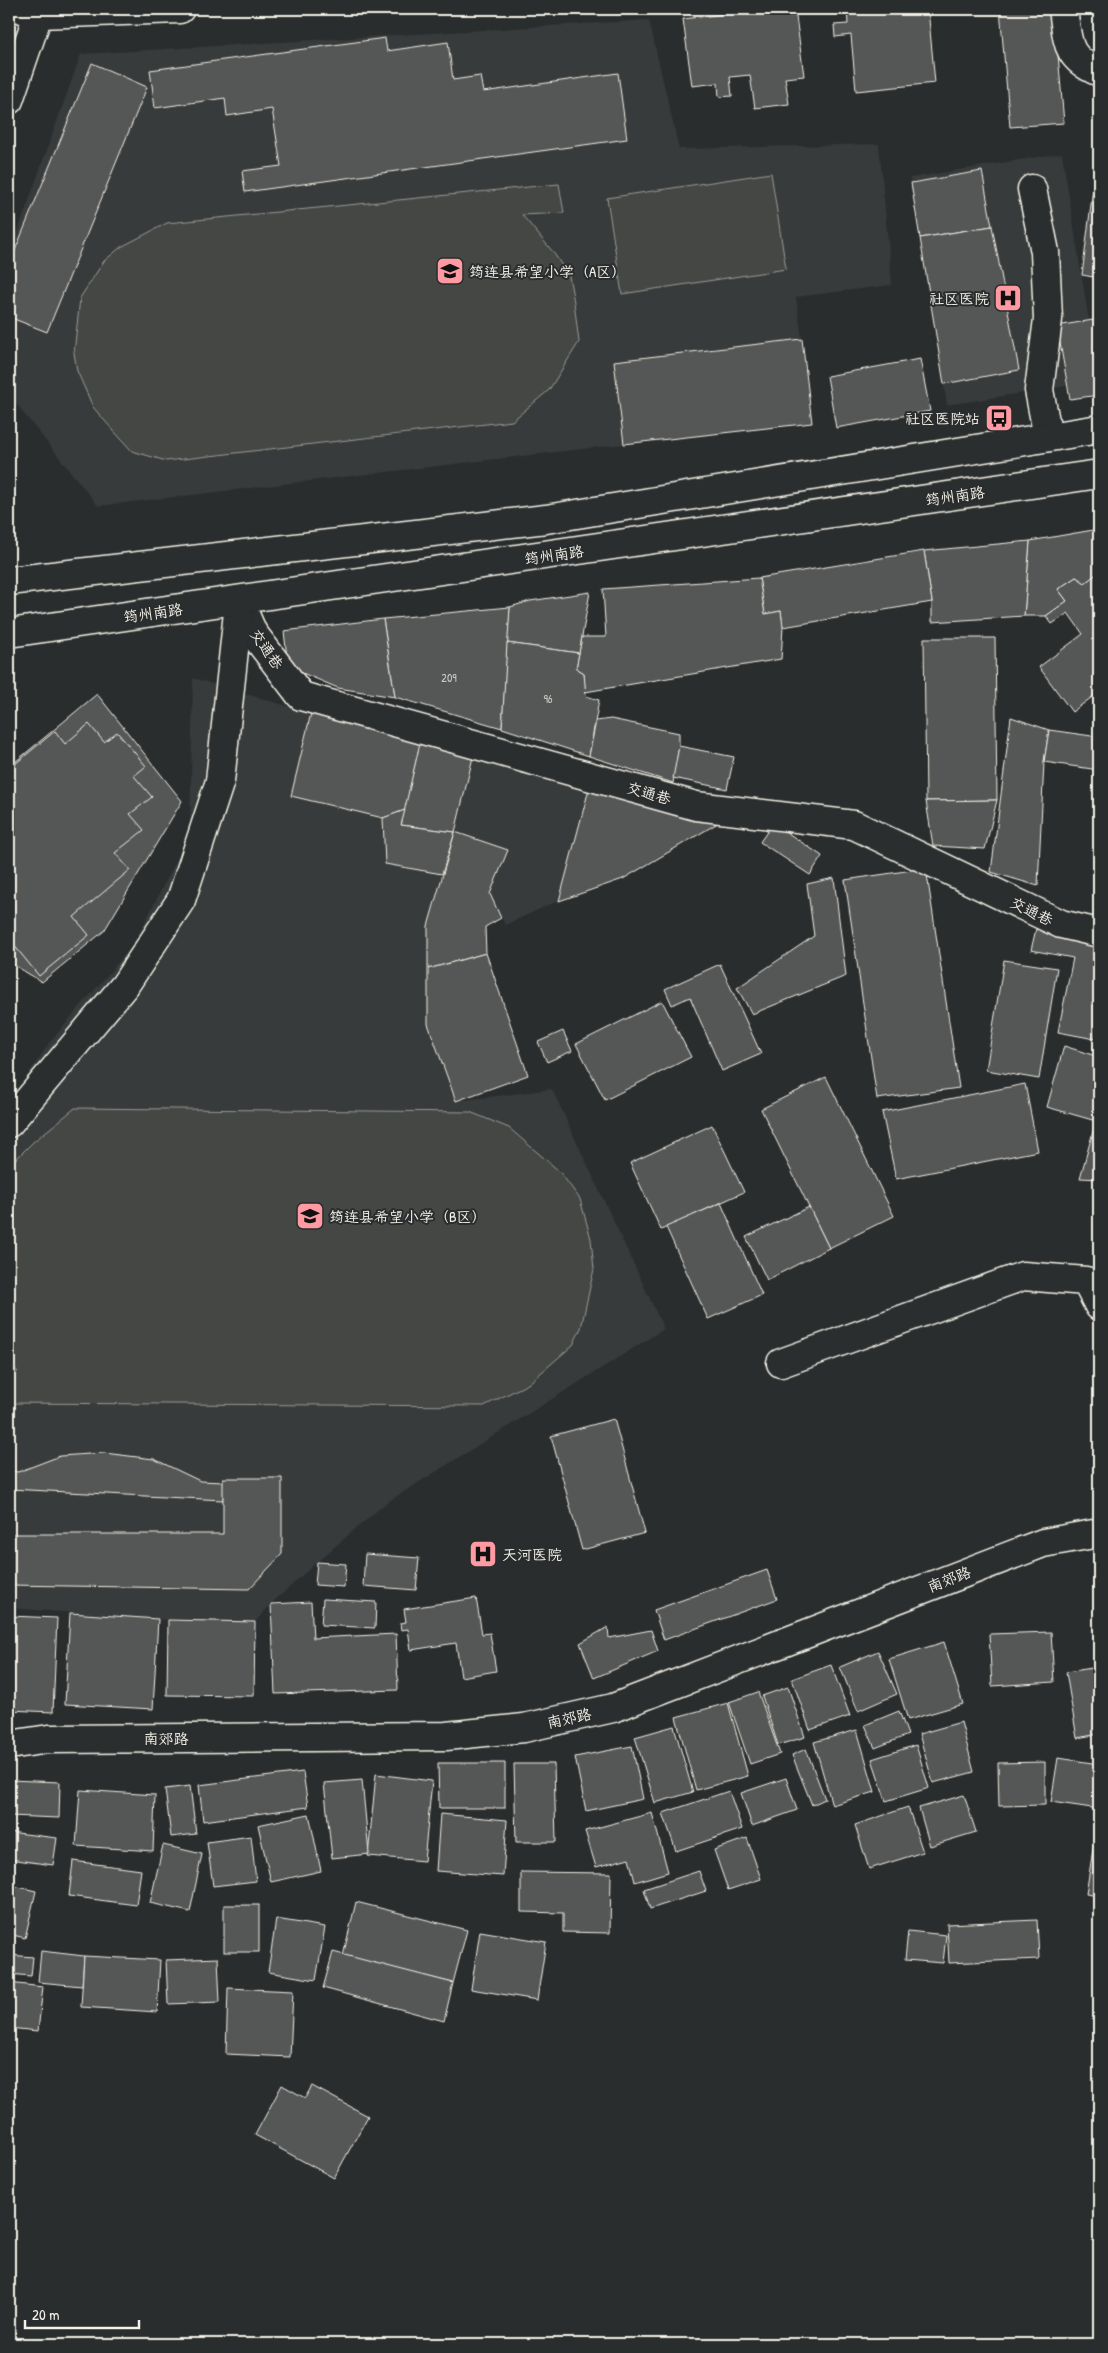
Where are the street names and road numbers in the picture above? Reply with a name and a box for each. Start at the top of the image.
street label: 筠州南路 [924,481,986,511]
street label: 筠州南路 [523,540,585,570]
street label: 筠州南路 [122,598,184,628]
street label: 交通巷 [245,625,289,673]
street label: 交通巷 [624,777,674,809]
street label: 交通巷 [1007,892,1057,930]
street label: 南郊路 [924,1561,974,1597]
street label: 南郊路 [545,1703,593,1733]
street label: 南郊路 [143,1728,189,1749]

